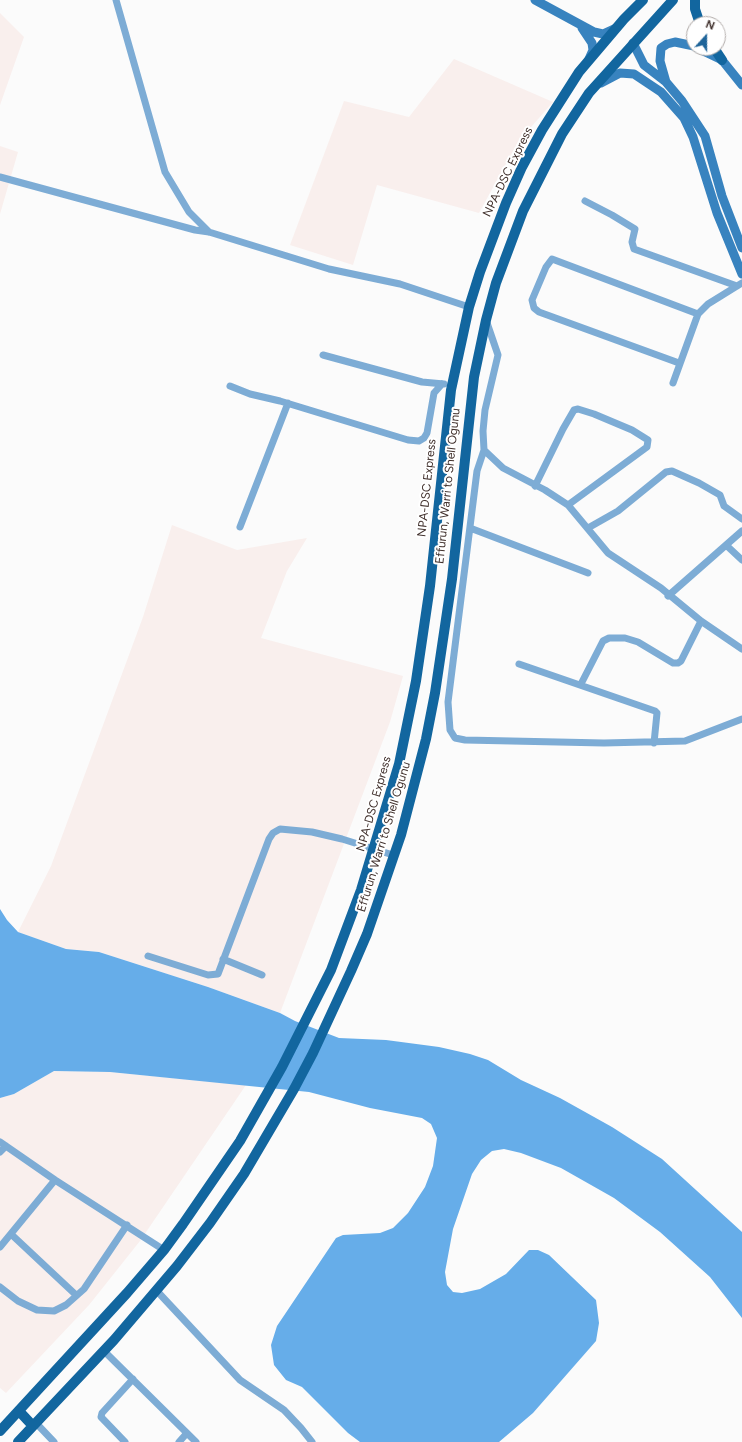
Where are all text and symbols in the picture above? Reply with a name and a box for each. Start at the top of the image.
north arrow [686,16,726,56]
text: N [704,18,716,33]
street label: NPA-DSC Express [480,125,536,219]
street label: Effurun, Warri to Shell Ogunu [433,407,463,565]
street label: NPA-DSC Express [415,438,439,538]
street label: NPA-DSC Express [354,755,394,853]
street label: Effurun, Warri to Shell Ogunu [354,760,414,914]

